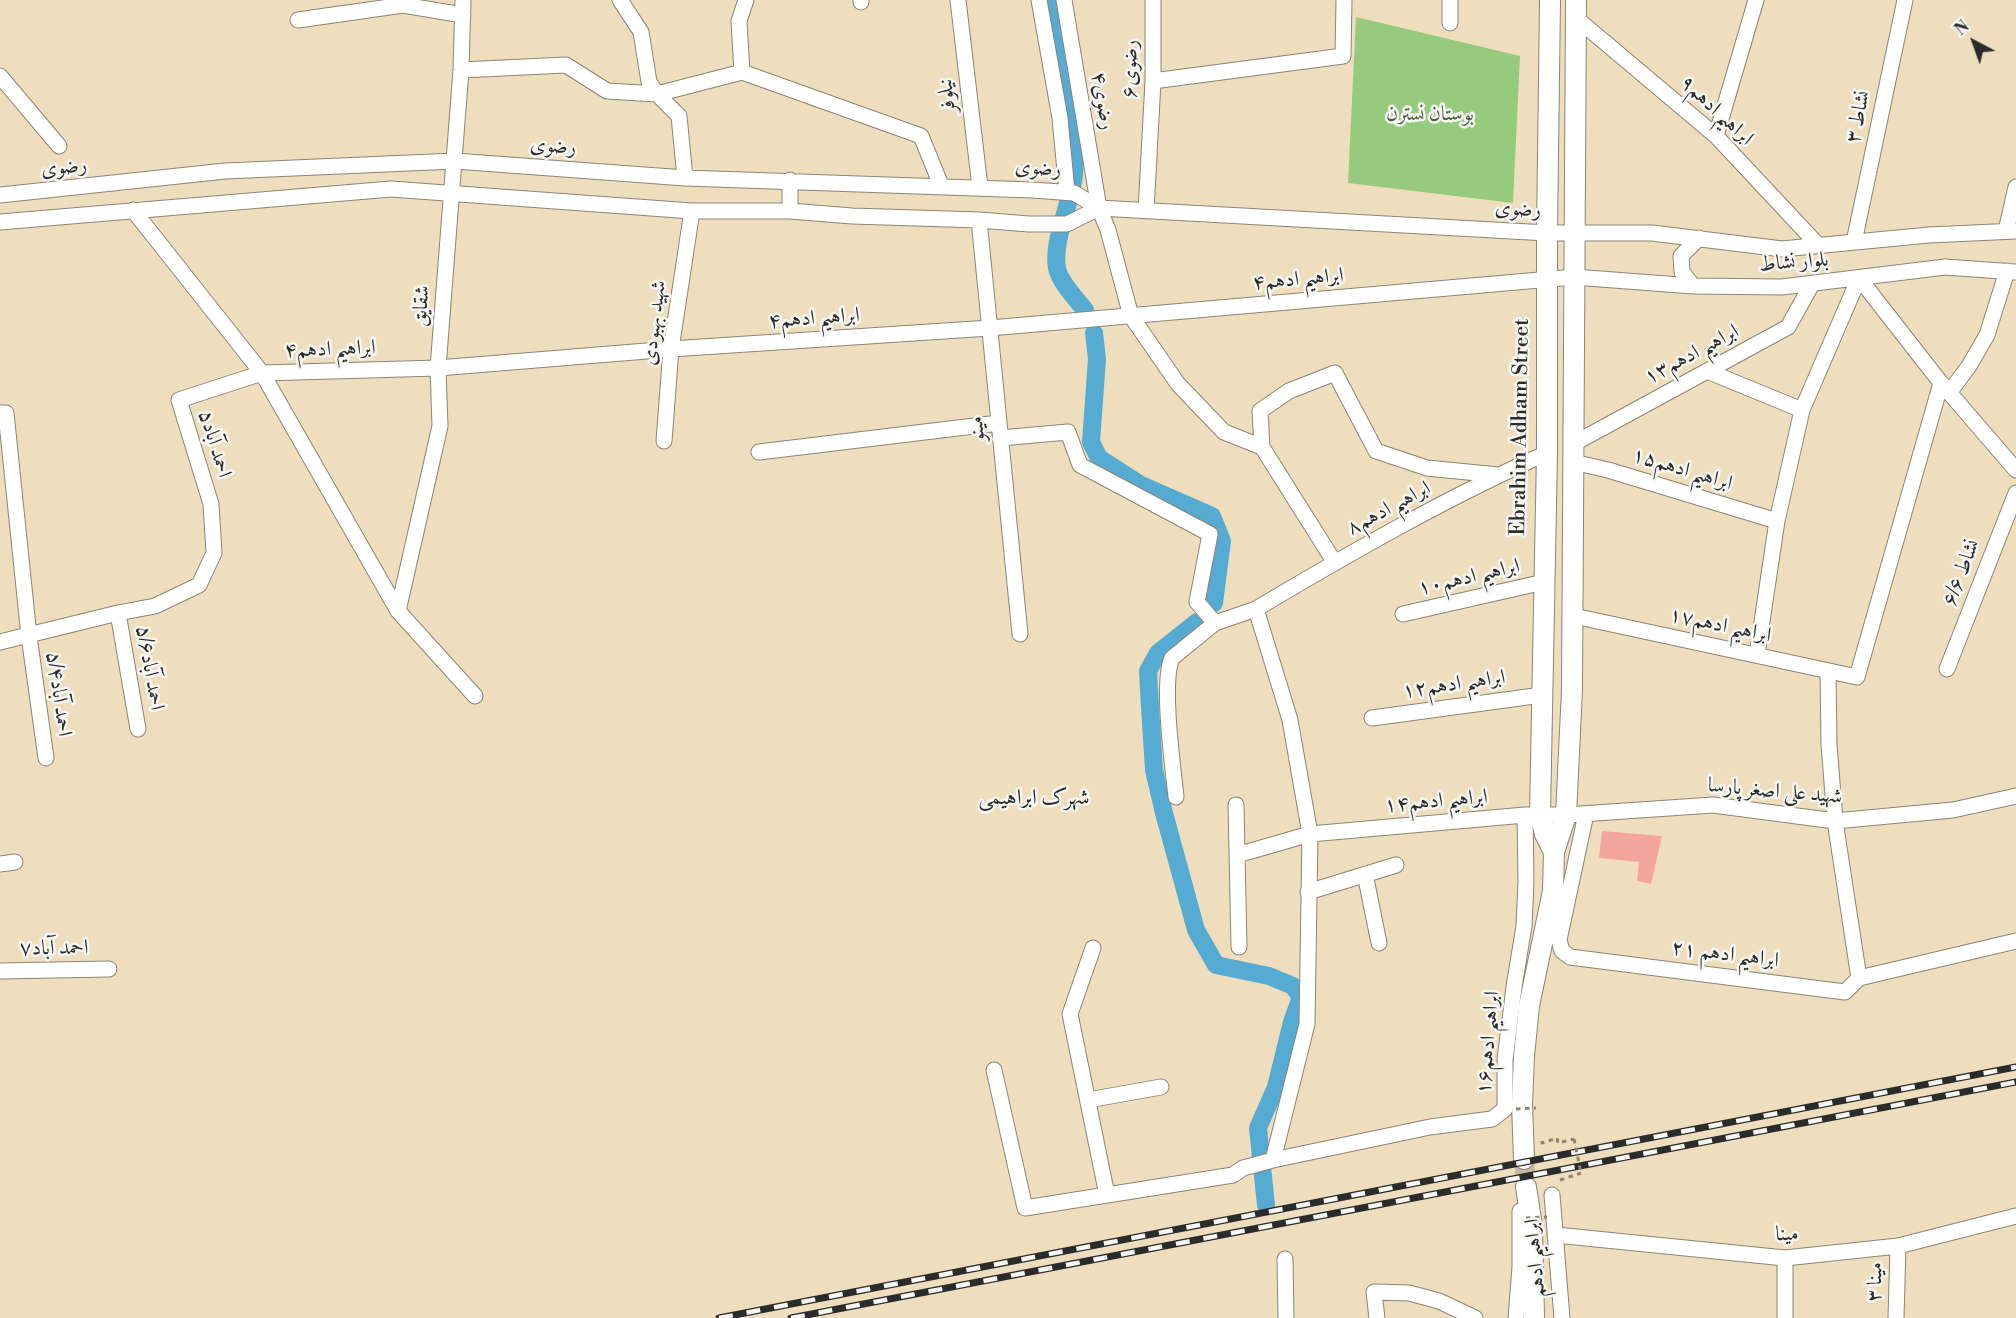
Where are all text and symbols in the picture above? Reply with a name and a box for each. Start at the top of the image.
north arrow [1944,12,2004,72]
text: N [1951,17,1974,40]
street label: رضوی۶ [1118,39,1144,99]
street label: رضوی۴ [1085,70,1119,132]
street label: ابراهیم ادهم۹ [1674,71,1758,151]
street label: نیلوفر [933,77,963,115]
street label: نشاط ۳ [1841,88,1877,146]
park label: بوستان نسترن [1386,102,1474,128]
street label: رضوی [529,133,577,161]
street label: رضوی [40,153,88,183]
street label: رضوی [1014,155,1062,183]
street label: رضوی [1494,196,1542,224]
street label: بلوار نشاط [1758,248,1830,278]
street label: ابراهیم ادهم۴ [1251,263,1345,297]
street label: شهید بهبودی [637,279,673,367]
street label: شقایق [408,284,436,328]
street label: ابراهیم ادهم۴ [768,303,860,335]
street label: Ebrahim Adham Street [1507,318,1535,536]
street label: ابراهیم ادهم۱۳ [1640,320,1744,390]
street label: ابراهیم ادهم۴ [284,336,376,364]
street label: احمد آباد۵ [192,407,236,481]
street label: مینو [964,415,992,443]
street label: ابراهیم ادهم۱۵ [1629,443,1735,497]
street label: ابراهیم ادهم۸ [1343,476,1435,542]
street label: نشاط ۶/۶ [1938,536,1986,610]
street label: ابراهیم ادهم۱۰ [1416,554,1522,602]
street label: ابراهیم ادهم۱۷ [1667,603,1773,649]
street label: احمد آباد۵/۶ [129,624,169,712]
street label: احمد آباد۵/۴ [40,650,76,738]
street label: ابراهیم ادهم۱۲ [1401,665,1507,705]
street label: شهید علی اصغر پارسا [1707,774,1843,810]
street label: ابراهیم ادهم۱۴ [1383,785,1489,819]
district label: شهرک ابراهیمی [978,786,1090,812]
street label: احمد آباد۷ [19,936,89,962]
street label: ابراهیم ادهم ۲۱ [1670,936,1780,974]
street label: ابراهیم ادهم۱۶ [1472,990,1506,1096]
street label: ابراهیم ادهم [1520,1217,1552,1299]
street label: مینا [1775,1222,1799,1248]
street label: مینا ۳ [1863,1262,1889,1302]

